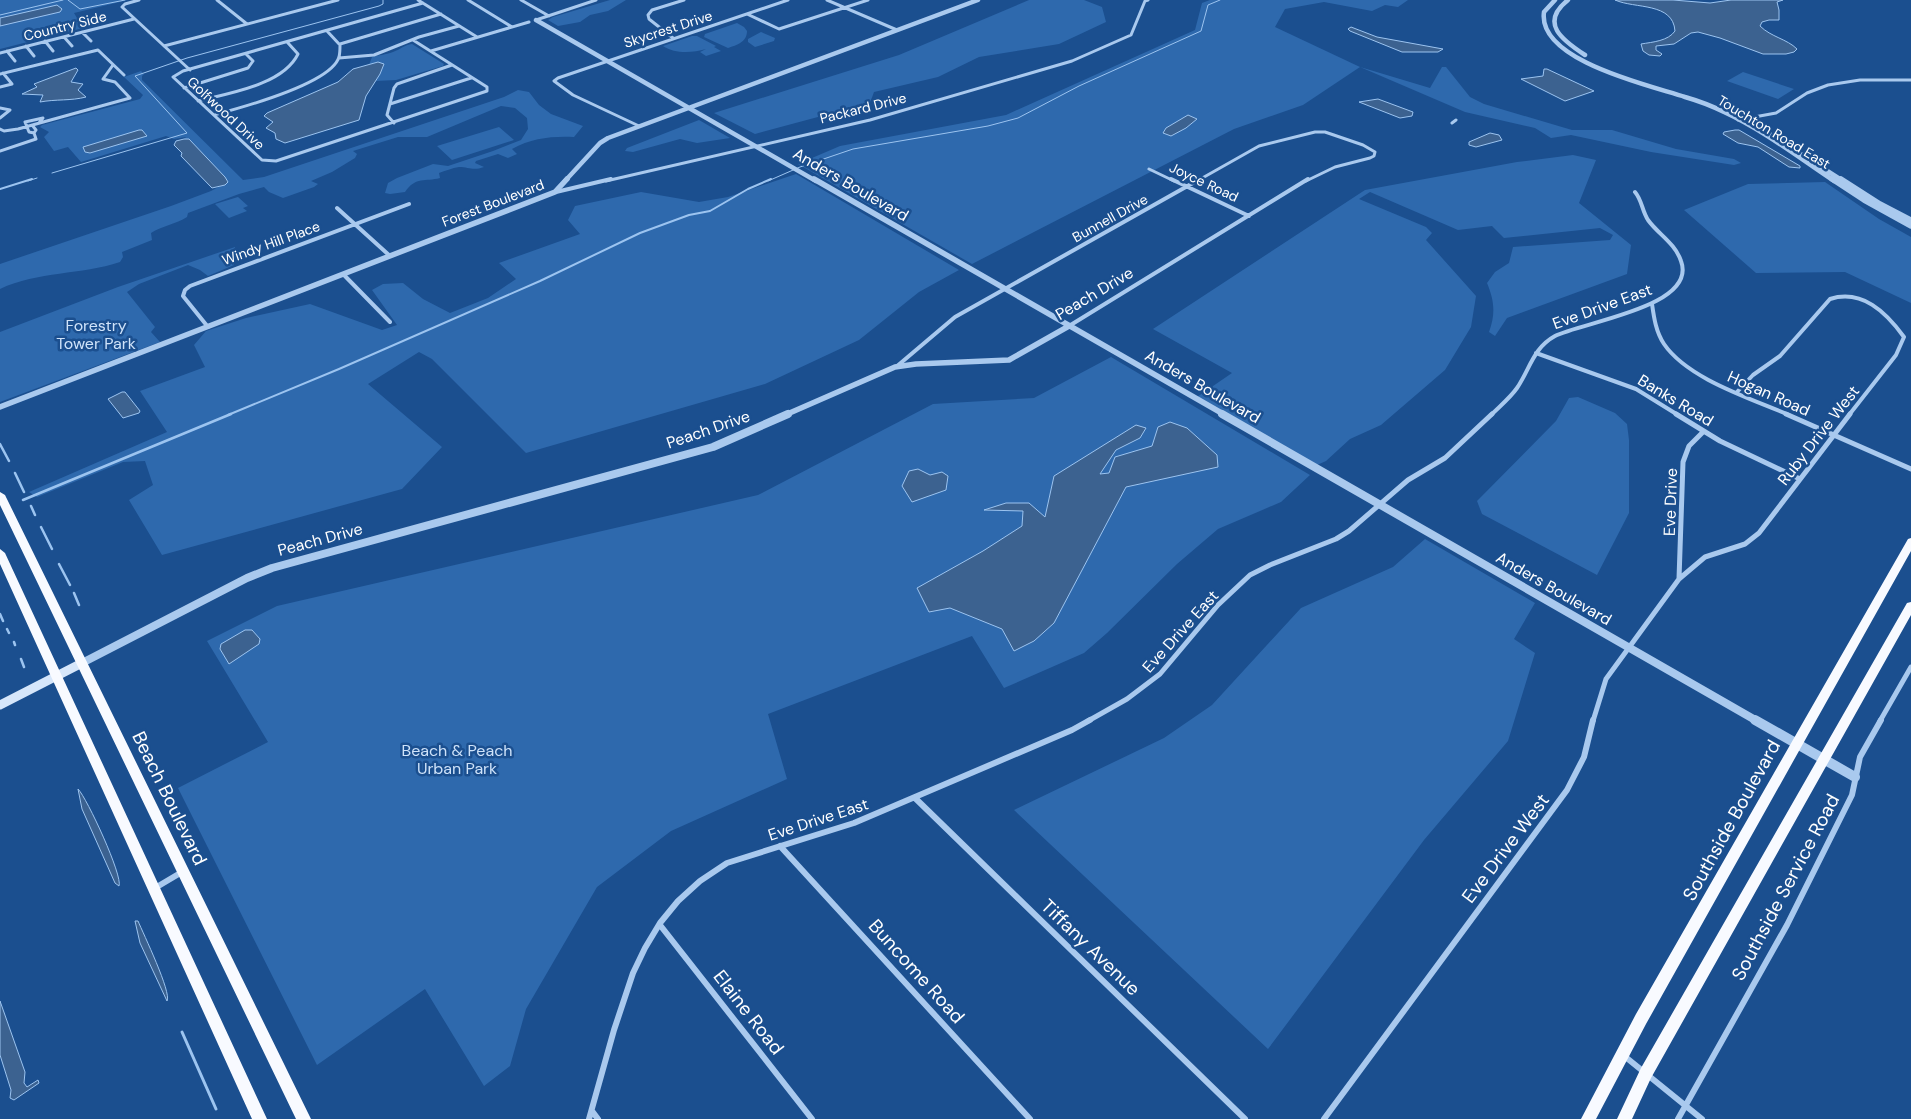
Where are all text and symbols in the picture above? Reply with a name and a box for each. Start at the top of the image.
street label: Skycrest Drive [621,6,715,52]
street label: Country Side [22,7,108,45]
street label: Golfwood Drive [183,72,269,154]
street label: Packard Drive [818,89,908,127]
street label: Touchton Road East [1714,91,1834,173]
street label: Anders Boulevard [789,143,912,226]
street label: Joyce Road [1167,158,1241,206]
street label: Forest Boulevard [439,175,547,231]
street label: Bunnell Drive [1069,190,1151,246]
street label: Windy Hill Place [220,217,322,269]
street label: Peach Drive [1052,262,1137,325]
street label: Eve Drive East [1550,279,1655,334]
park label: Forestry Tower Park [56,315,136,354]
street label: Anders Boulevard [1141,345,1264,428]
street label: Hogan Road [1724,366,1813,421]
street label: Banks Road [1634,370,1717,431]
street label: Ruby Drive West [1773,381,1864,489]
street label: Peach Drive [664,405,753,454]
street label: Eve Drive [1659,468,1682,537]
street label: Peach Drive [275,518,365,561]
street label: Anders Boulevard [1492,547,1615,630]
street label: Eve Drive East [1138,586,1223,677]
street label: Beach Boulevard [126,727,213,869]
street label: Southside Boulevard [1677,735,1786,905]
park label: Beach & Peach Urban Park [401,740,513,779]
street label: Eve Drive West [1456,788,1555,908]
street label: Southside Service Road [1726,790,1845,985]
street label: Eve Drive East [765,793,871,846]
street label: Tiffany Avenue [1036,894,1146,1001]
street label: Buncome Road [863,914,970,1029]
street label: Elaine Road [708,965,790,1060]

